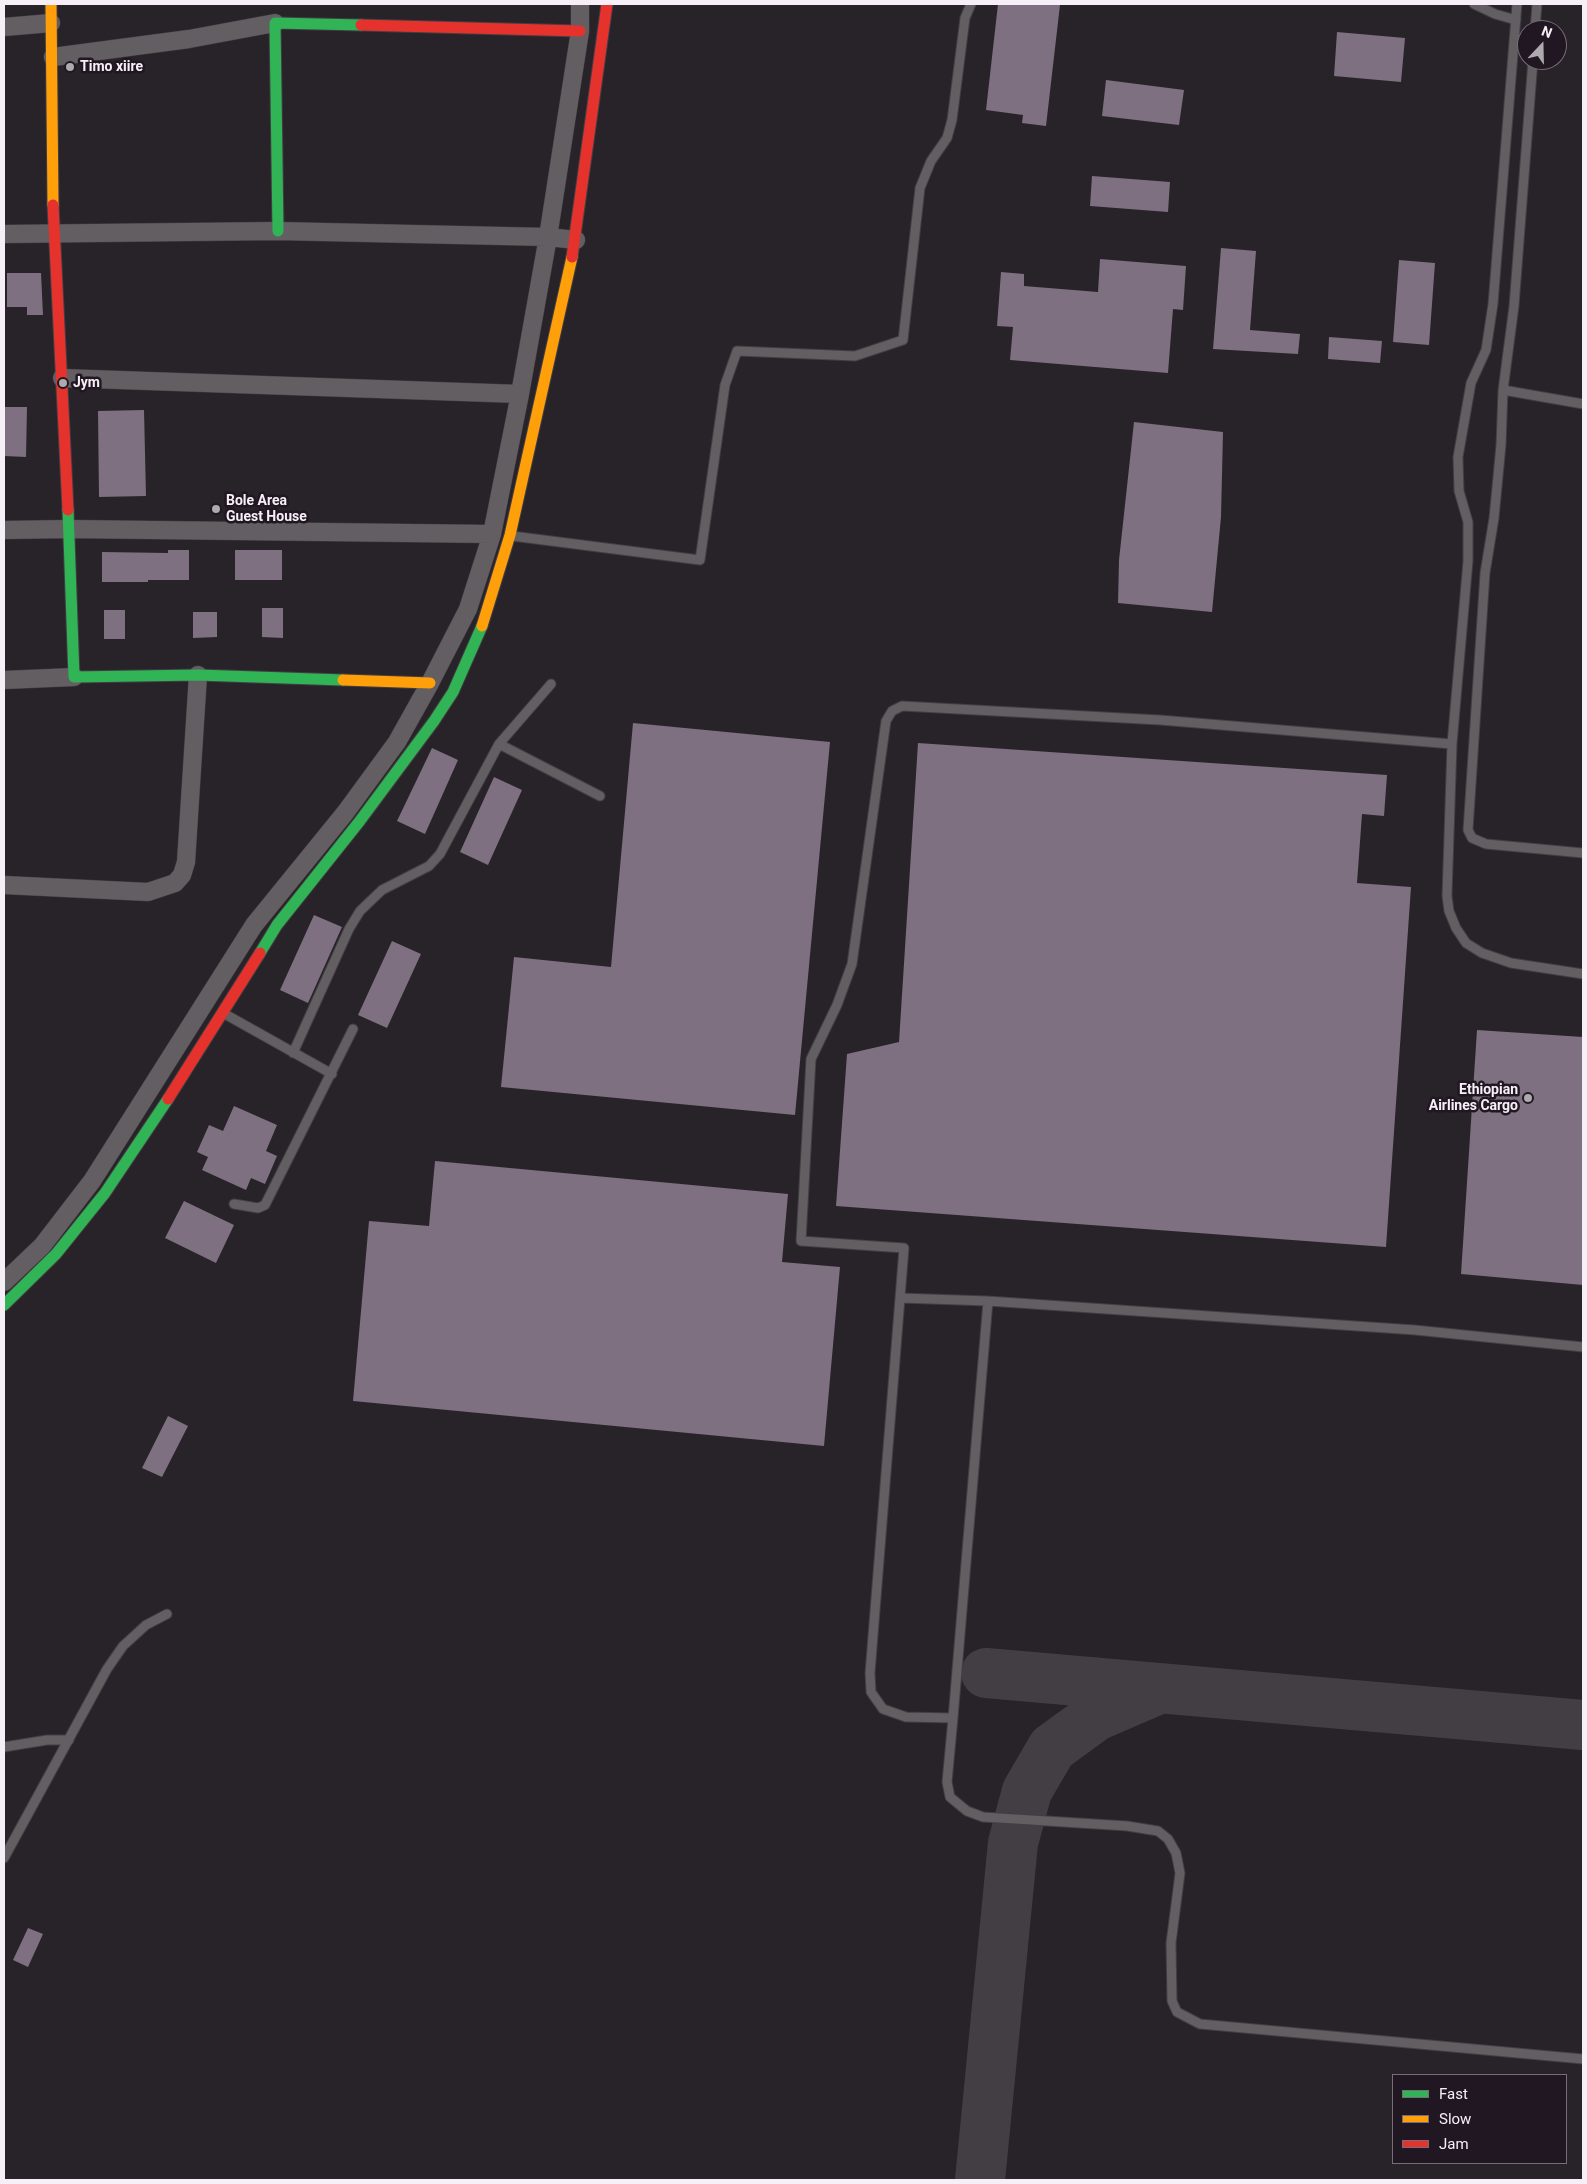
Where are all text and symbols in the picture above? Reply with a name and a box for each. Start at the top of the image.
north arrow [1517,20,1567,70]
text: N [1540,23,1554,41]
place label: Timo xiire [80,59,143,75]
marker: Timo xiire [64,61,76,73]
place label: Jym [73,375,100,391]
marker: Jym [57,377,69,389]
place label: Bole Area Guest House [226,493,307,526]
marker: Bole Area Guest House [210,503,222,515]
place label: Ethiopian Airlines Cargo [1429,1082,1518,1114]
marker: Ethiopian Airlines Cargo [1522,1092,1534,1104]
legend [1392,2074,1567,2164]
text: Fast [1439,2085,1468,2103]
text: Slow [1439,2110,1471,2128]
text: Jam [1439,2135,1469,2153]

